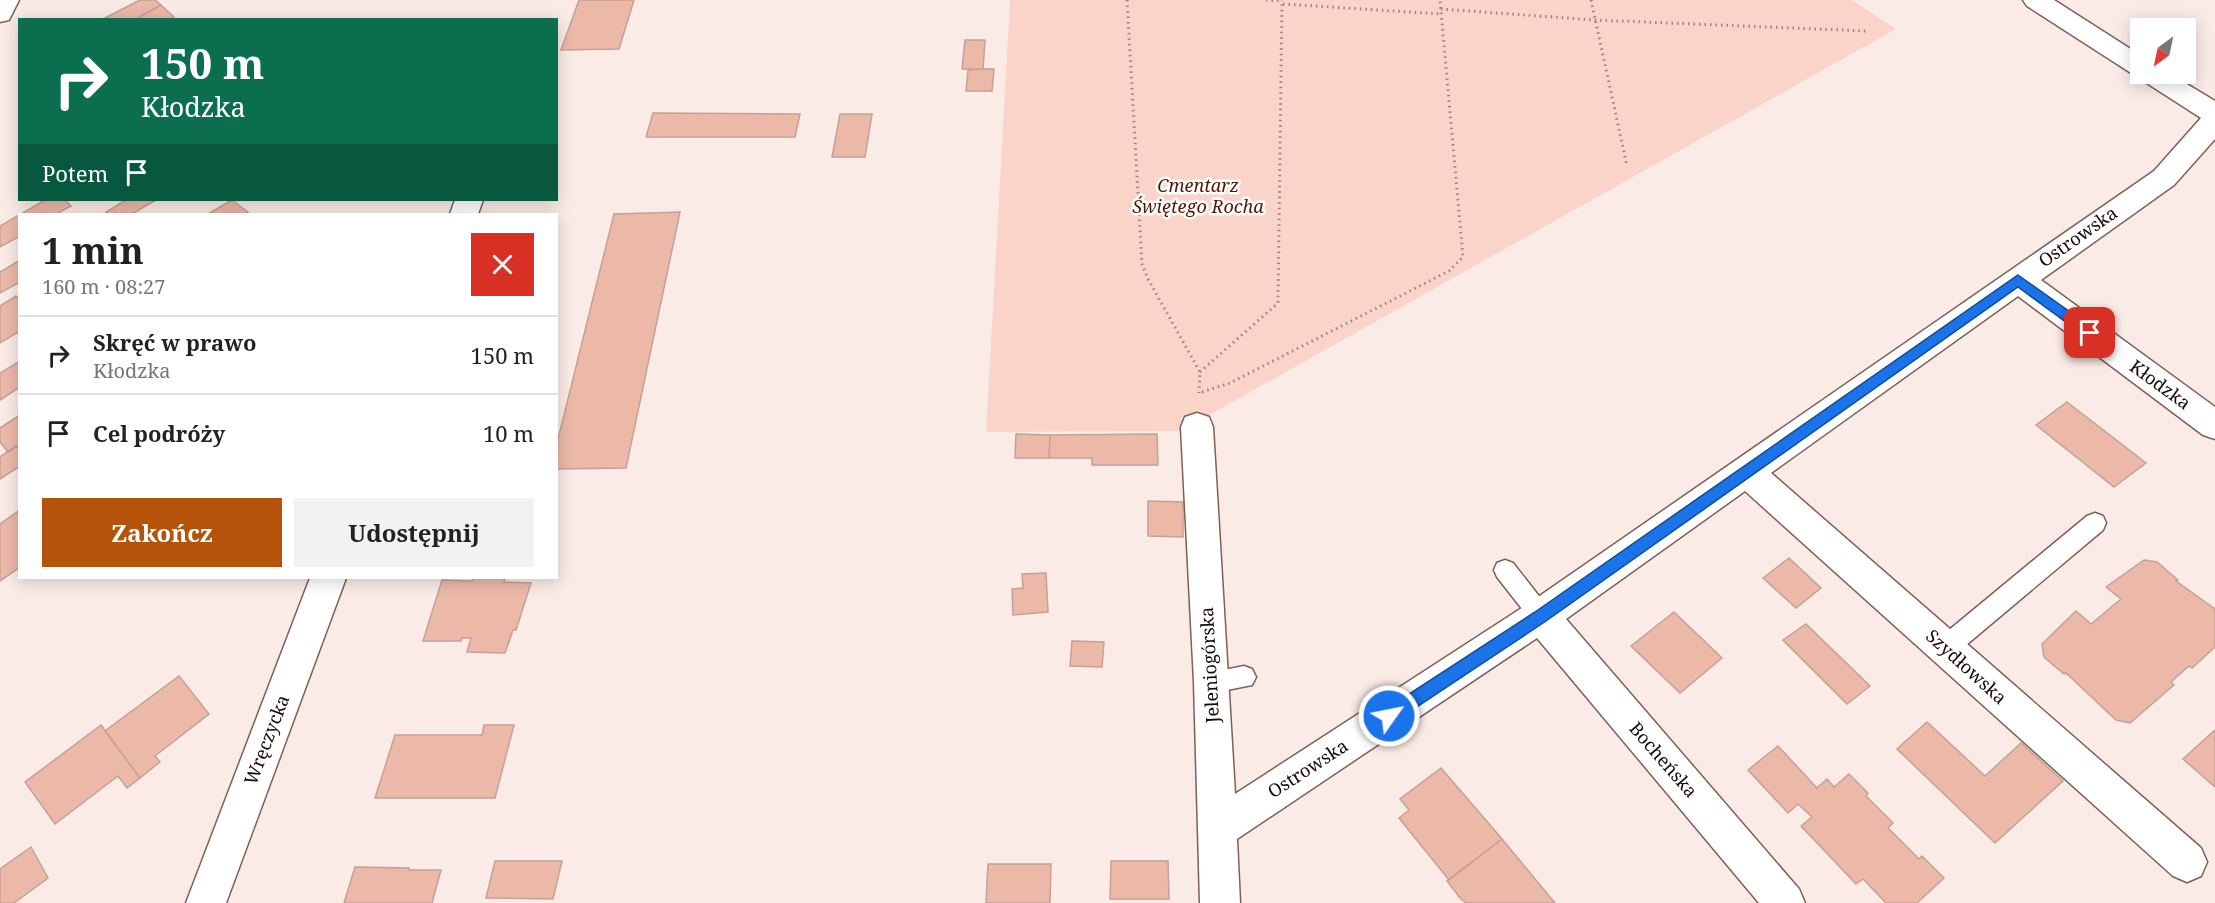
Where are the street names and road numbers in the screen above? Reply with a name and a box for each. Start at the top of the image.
street label: Ostrowska [2033,200,2122,272]
street label: Kłodzka [2125,354,2196,414]
street label: Jeleniogórska [1194,606,1224,725]
street label: Szydłowska [1921,624,2012,709]
street label: Wręczycka [238,691,294,788]
street label: Bocheńska [1624,717,1703,802]
street label: Ostrowska [1263,733,1352,803]

